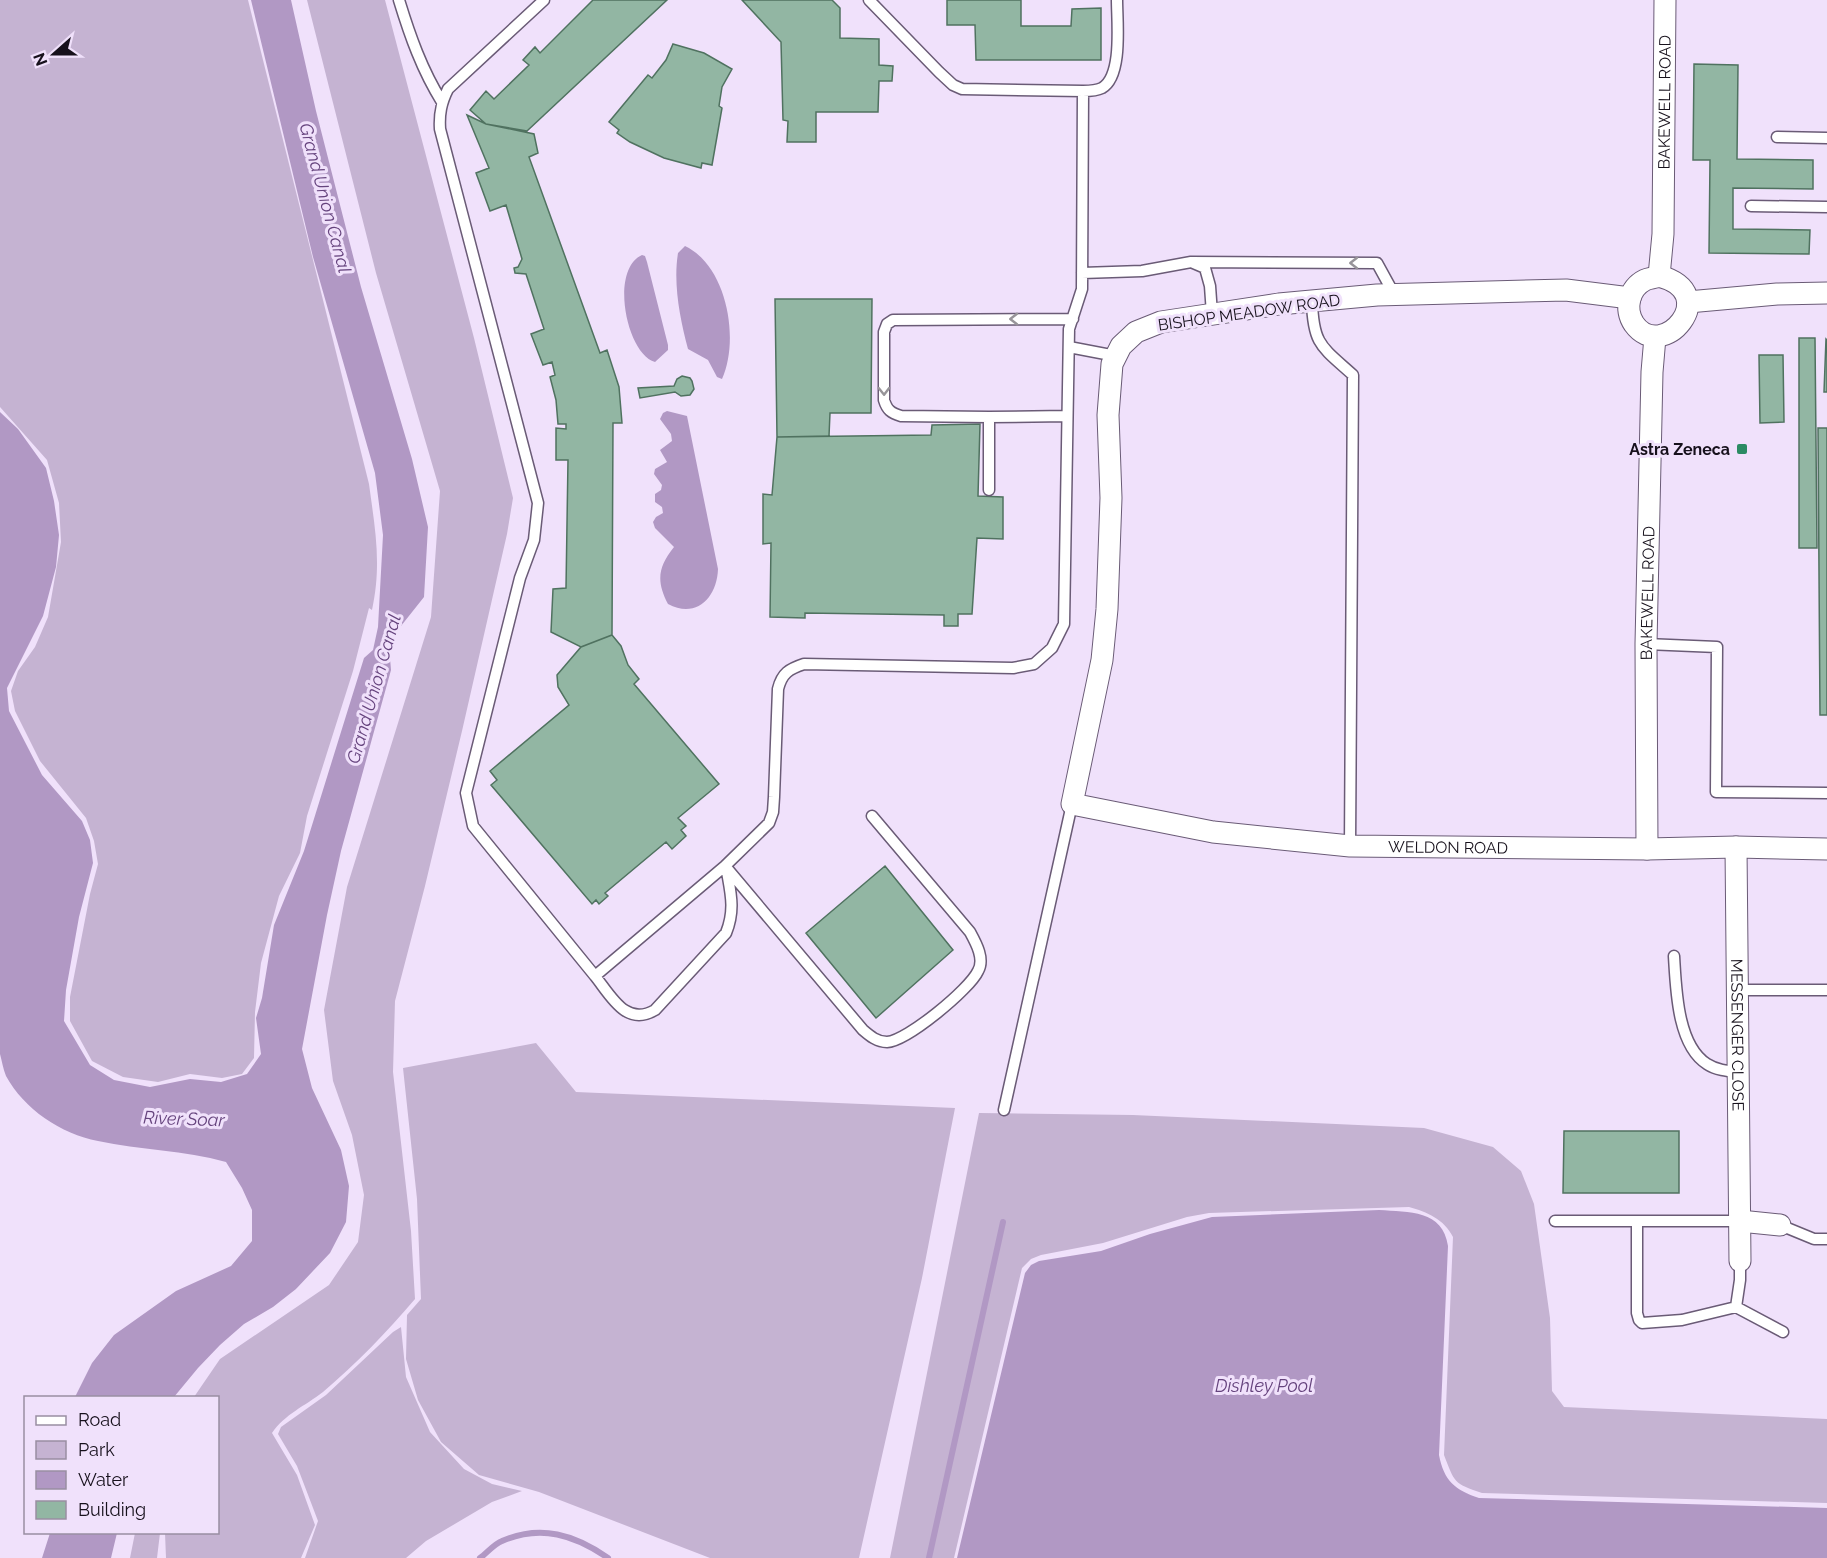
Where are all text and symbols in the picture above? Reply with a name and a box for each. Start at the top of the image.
north arrow [24,24,84,84]
street label: BAKEWELL ROAD [1655,35,1675,169]
text: N [29,50,52,68]
water label: Grand Union Canal [295,121,356,275]
one-way arrow [1349,257,1358,269]
street label: BISHOP MEADOW ROAD [1157,290,1341,335]
one-way arrow [1010,313,1019,325]
one-way arrow [878,386,891,395]
place label: Astra Zeneca [1629,440,1730,459]
marker: Astra Zeneca [1735,442,1749,456]
street label: BAKEWELL ROAD [1637,526,1659,660]
water label: Grand Union Canal [342,612,405,766]
street label: WELDON ROAD [1388,837,1508,858]
street label: MESSENGER CLOSE [1727,959,1748,1112]
water label: River Soar [143,1107,226,1130]
water label: Dishley Pool [1215,1375,1313,1396]
legend [24,1396,219,1534]
text: Road [78,1409,121,1430]
text: Park [78,1439,115,1460]
text: Water [78,1469,129,1490]
text: Building [78,1499,146,1520]

